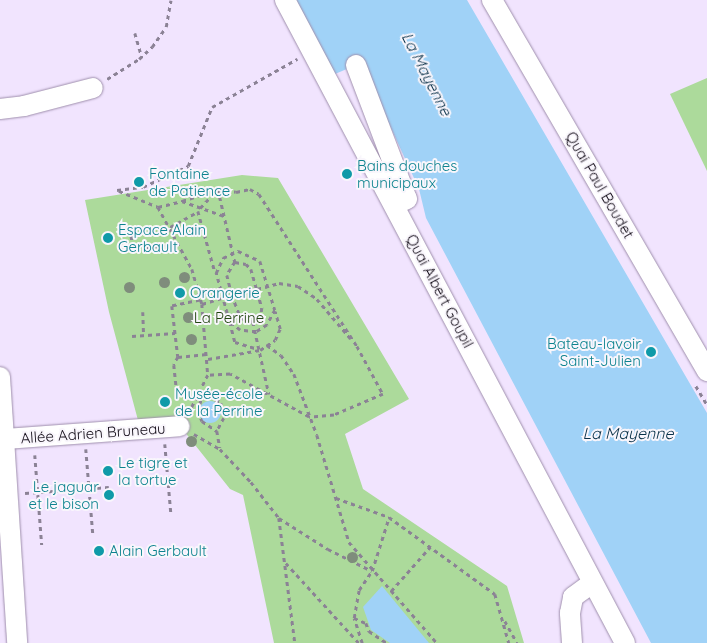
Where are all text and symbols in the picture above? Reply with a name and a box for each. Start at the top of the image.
water label: La Mayenne [398,29,456,119]
street label: Quai Paul Boudet [562,128,638,242]
place label: Bains douches municipaux [357,156,457,191]
place label: Fontaine de Patience [149,164,230,199]
marker: Bains douches municipaux [341,168,353,180]
marker: Fontaine de Patience [133,176,145,188]
place label: Espace Alain Gerbault [118,220,206,255]
street label: Quai Albert Goupil [402,231,478,351]
marker: Espace Alain Gerbault [102,232,114,244]
place label: Orangerie [190,284,260,302]
marker: Orangerie [174,287,186,299]
park label: La Perrine [194,309,264,327]
place label: Bateau-lavoir Saint-Julien [547,334,641,369]
marker: Bateau-lavoir Saint-Julien [645,346,657,358]
place label: Musée-école de la Perrine [175,384,263,419]
marker: Musée-école de la Perrine [159,396,171,408]
street label: Allée Adrien Bruneau [20,419,166,447]
water label: La Mayenne [582,423,674,443]
place label: Le tigre et la tortue [118,453,188,488]
marker: Le tigre et la tortue [102,465,114,477]
place label: Le jaguar et le bison [28,477,99,512]
marker: Le jaguar et le bison [103,489,115,501]
place label: Alain Gerbault [109,542,207,560]
marker: Alain Gerbault [93,545,105,557]

